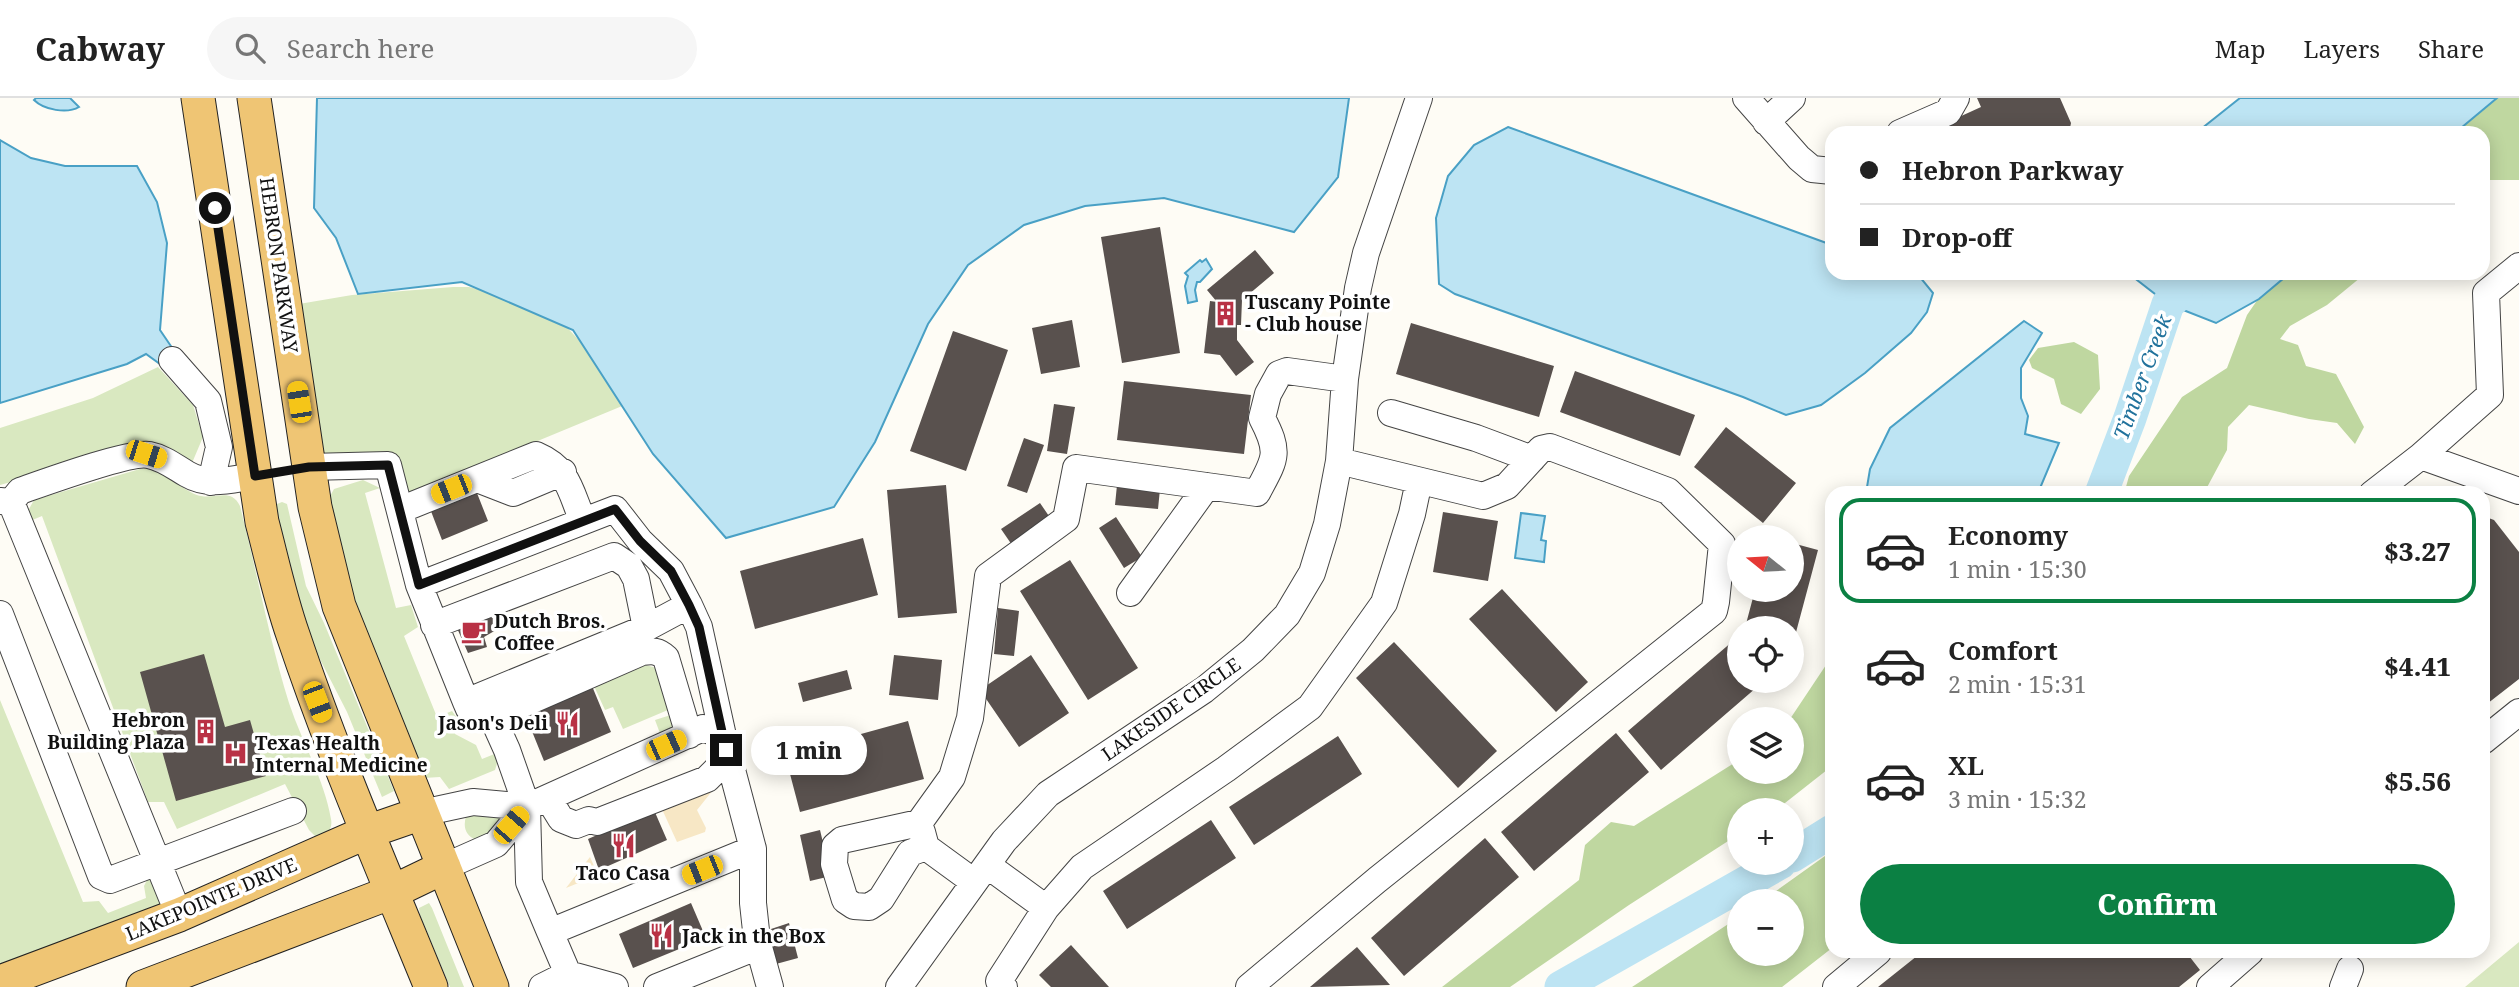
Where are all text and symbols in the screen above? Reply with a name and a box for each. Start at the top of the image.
search box [207,17,697,80]
text: Cabway [35,26,165,71]
icon: search [231,29,269,67]
text: Search here [287,30,434,66]
text: Map [2215,32,2266,65]
text: Layers [2304,32,2380,65]
text: Share [2418,32,2484,65]
text: Hebron Parkway [1902,152,2123,188]
street label: HEBRON PARKWAY [254,175,304,355]
route start [199,192,231,224]
text: Drop-off [1902,219,2012,255]
place label: Tuscany Pointe - Club house [1245,289,1391,337]
building icon: Tuscany Pointe - Club house [1211,299,1239,327]
water label: Timber Creek [2106,310,2178,443]
car [286,380,313,424]
car [123,438,170,470]
car [428,471,475,507]
text: Economy [1948,517,2068,553]
icon: car [1864,519,1927,582]
north arrow [1727,525,1804,602]
map controls [1727,525,1804,966]
text: $3.27 [2384,533,2451,569]
text: 1 min · 15:30 [1948,553,2086,585]
place label: Dutch Bros. Coffee [494,608,606,656]
button: locate [1727,616,1804,693]
cafe icon: Dutch Bros. Coffee [460,618,488,646]
text: Comfort [1948,632,2058,668]
icon: car [1864,634,1927,697]
text: $4.41 [2384,648,2451,684]
street label: LAKESIDE CIRCLE [1096,651,1246,767]
text: 2 min · 15:31 [1948,668,2086,700]
car [300,679,335,725]
place label: Hebron Building Plaza [47,707,185,755]
button: layers [1727,707,1804,784]
restaurant icon: Jason's Deli [554,709,582,737]
place label: Jason's Deli [437,710,548,736]
building icon: Hebron Building Plaza [191,717,219,745]
callout: 1 min [750,726,866,774]
car [643,727,690,763]
place label: Texas Health Internal Medicine [255,730,428,778]
route end [710,734,742,766]
text: 1 min [776,734,842,766]
hospital icon: Texas Health Internal Medicine [221,740,249,768]
text: XL [1948,747,1984,783]
icon: car [1864,749,1927,812]
text: $5.56 [2384,763,2451,799]
text: 3 min · 15:32 [1948,783,2086,815]
button: + [1727,798,1804,875]
car [490,802,533,848]
restaurant icon: Taco Casa [609,831,637,859]
street label: LAKEPOINTE DRIVE [121,851,301,947]
car [679,852,726,888]
place label: Taco Casa [576,860,670,886]
button: Confirm [1860,864,2455,944]
button: − [1727,889,1804,966]
restaurant icon: Jack in the Box [648,922,676,950]
place label: Jack in the Box [681,923,826,949]

